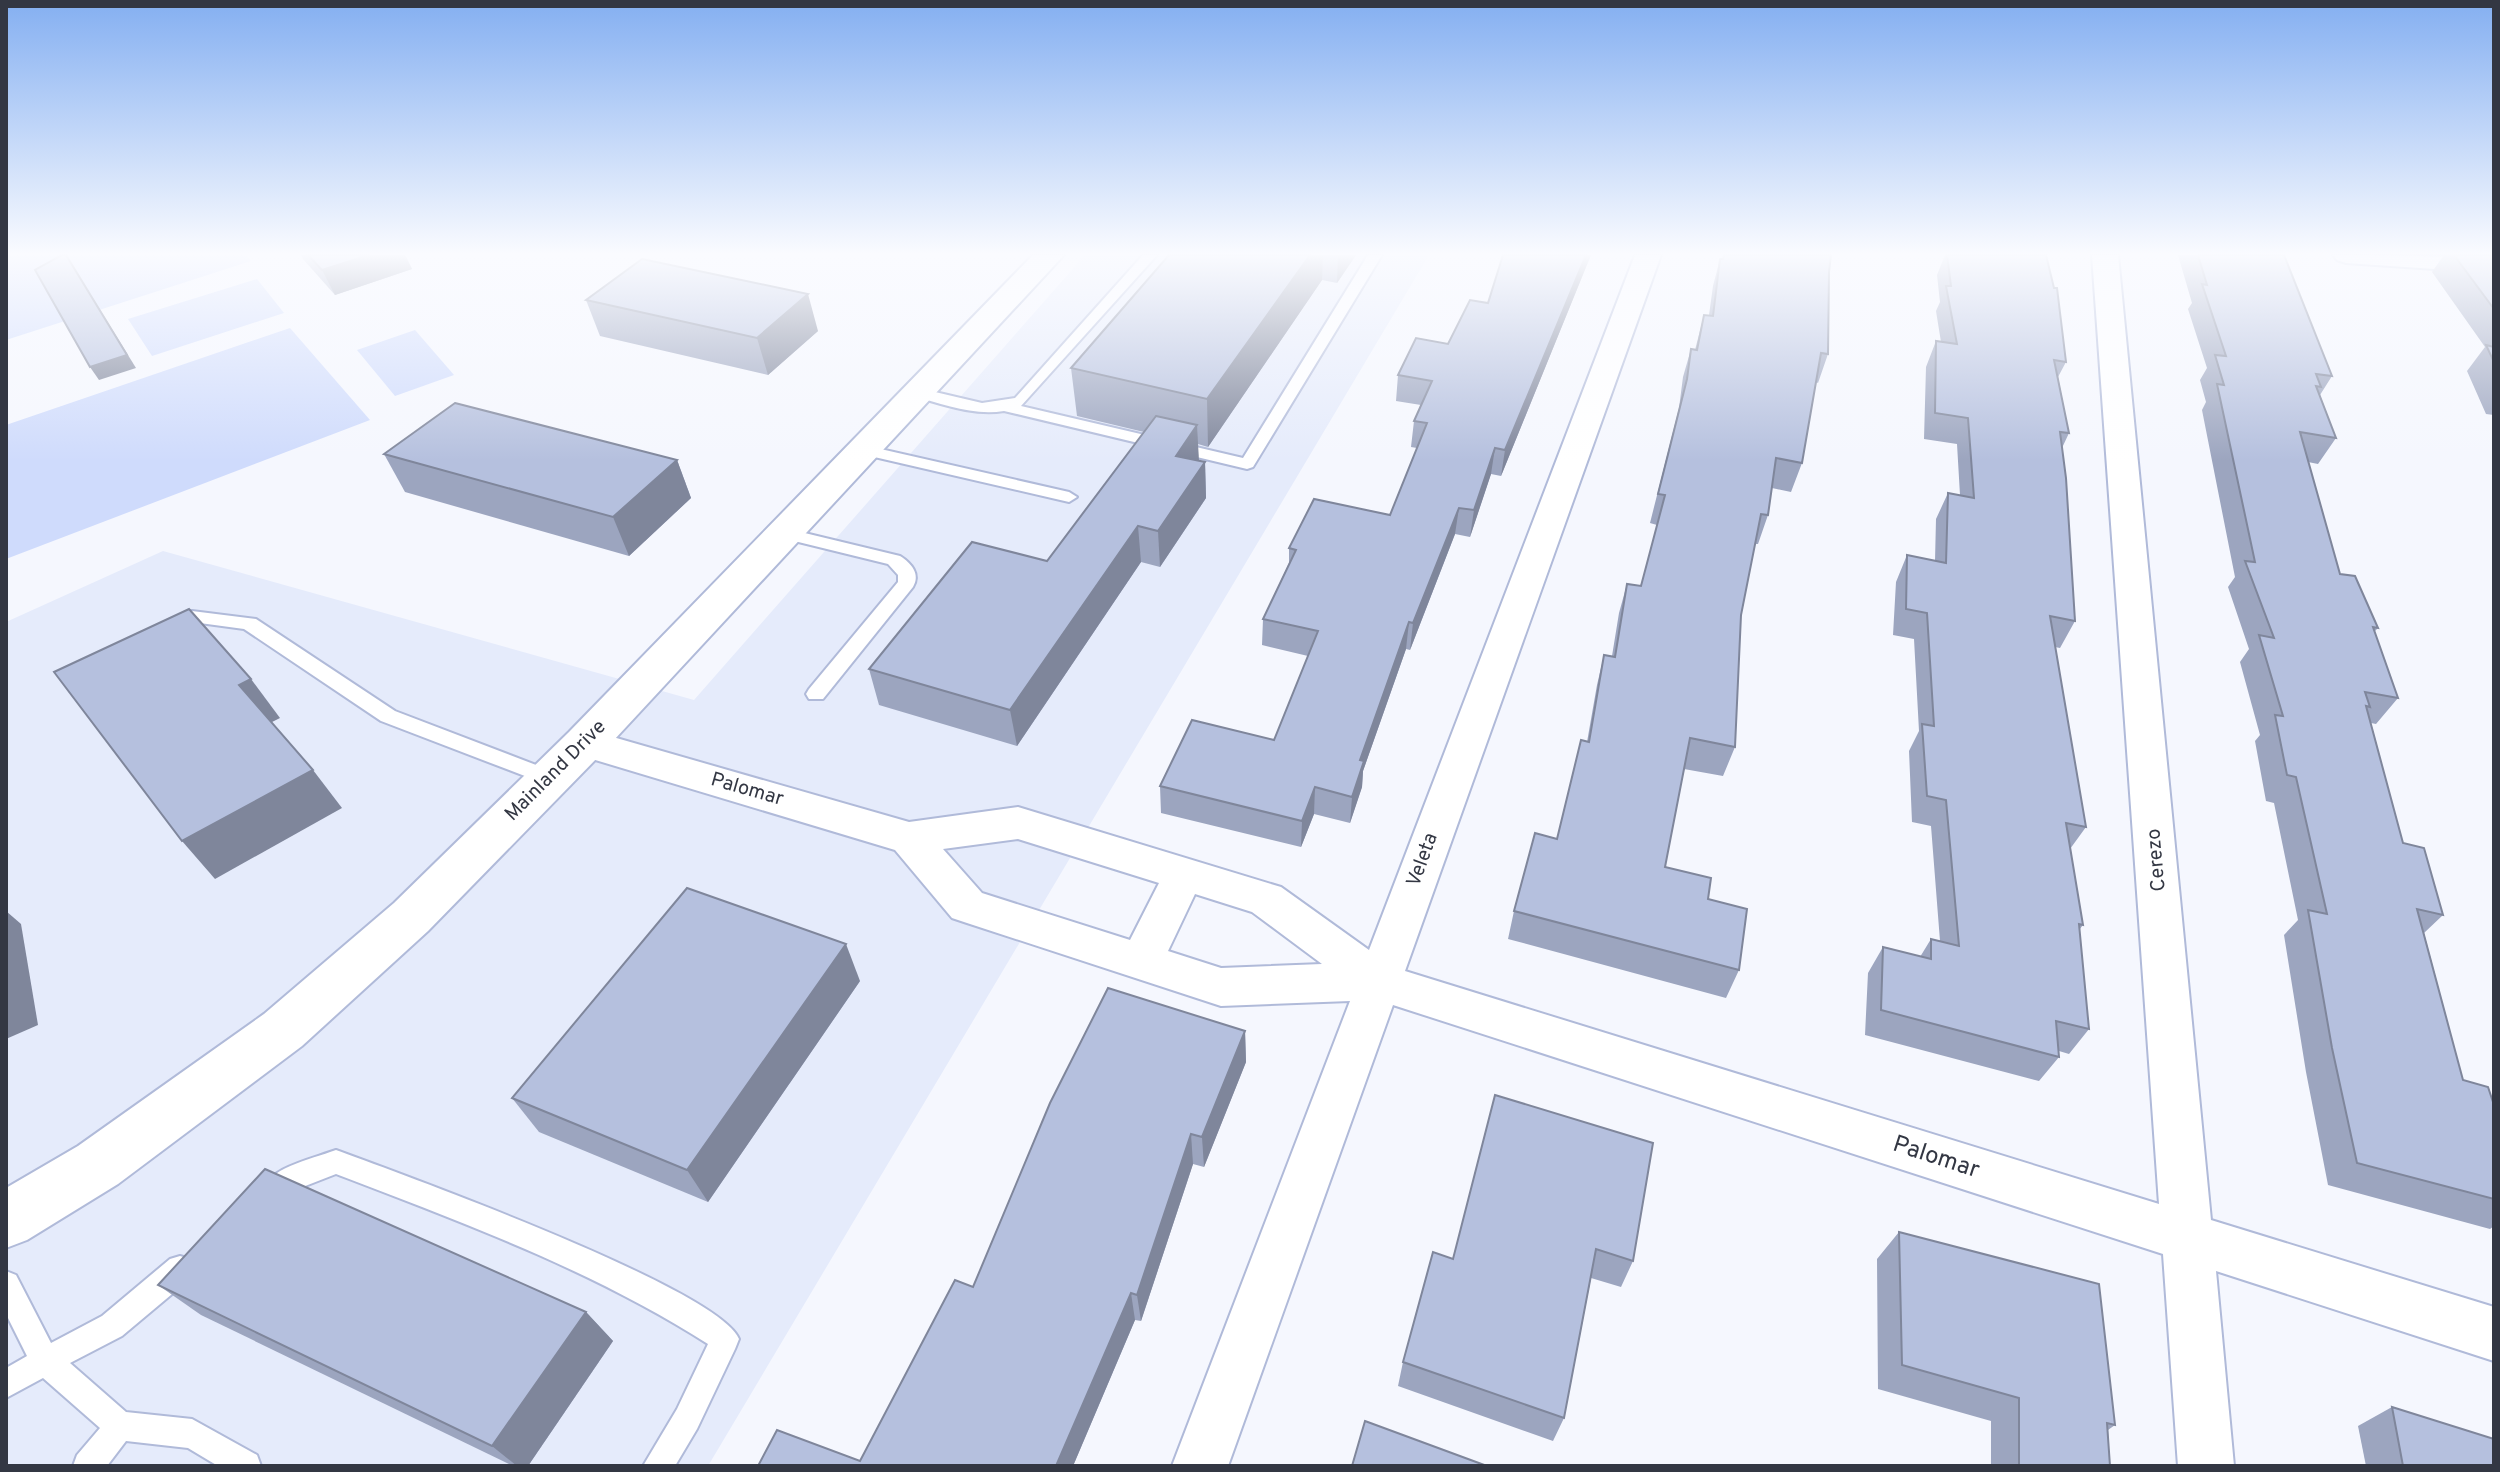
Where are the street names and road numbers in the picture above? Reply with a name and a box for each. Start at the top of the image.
street label: Mainland Drive [500,715,612,827]
street label: Palomar [708,767,787,813]
street label: Cerezo [2141,828,2173,892]
street label: Veleta [1401,829,1445,891]
street label: Palomar [1889,1130,1983,1186]

